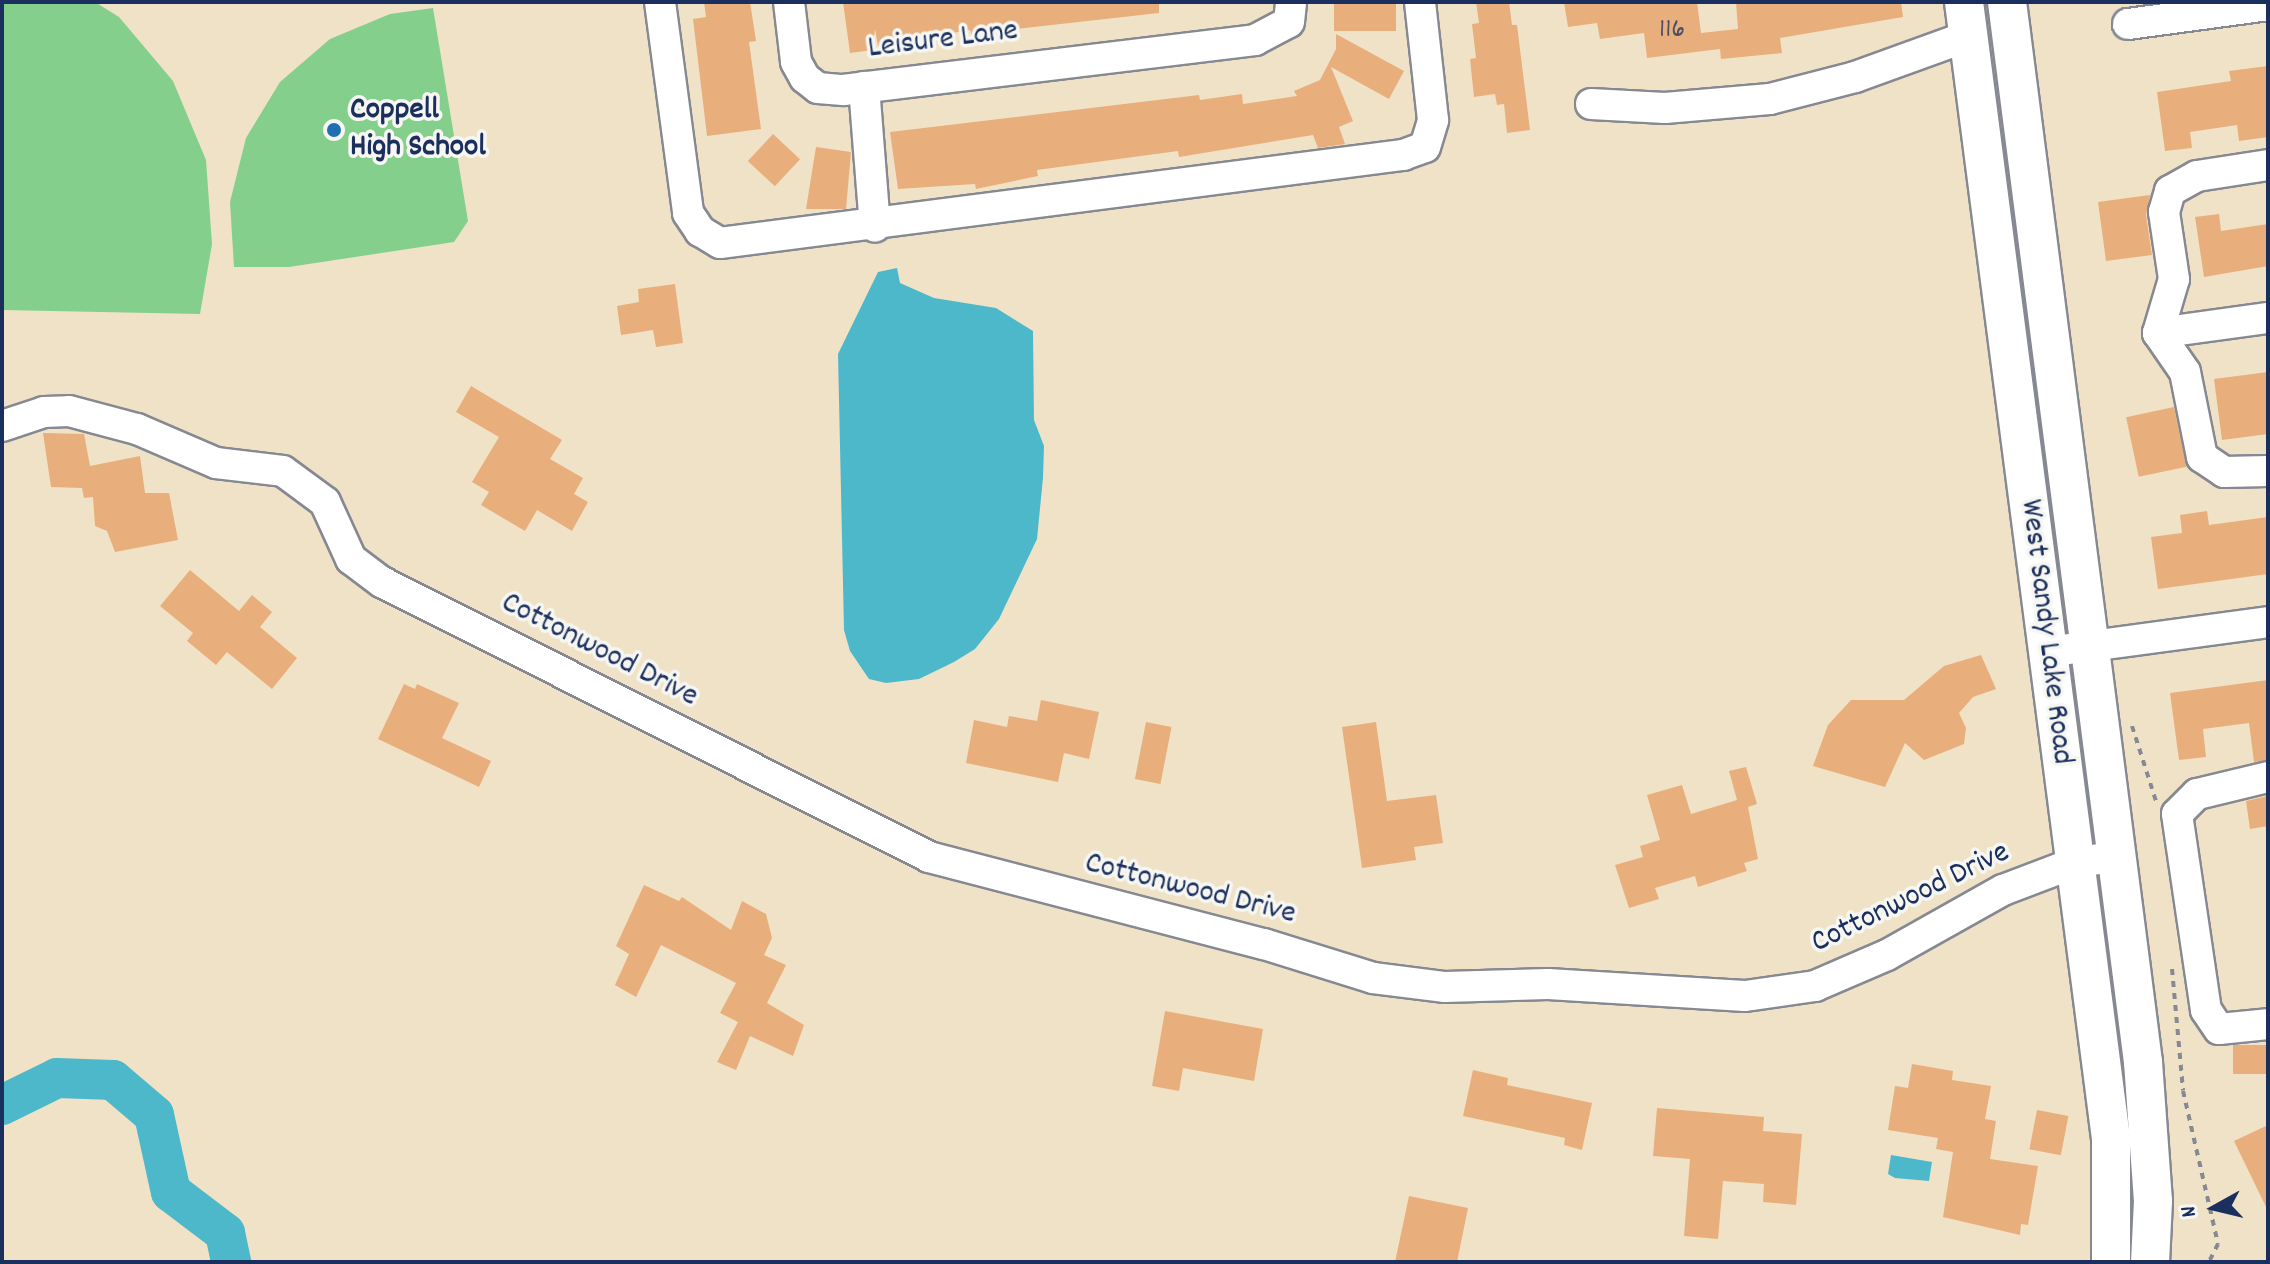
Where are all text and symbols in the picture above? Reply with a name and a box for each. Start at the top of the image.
street label: Leisure Lane [866,13,1020,69]
house number: 116 [1659,14,1685,48]
place label: Coppell High School [350,93,486,168]
marker: Coppell High School [325,121,343,139]
street label: West Sandy Lake Road [2010,497,2080,767]
street label: Cottonwood Drive [494,585,704,717]
street label: Cottonwood Drive [1806,834,2016,964]
street label: Cottonwood Drive [1081,845,1299,935]
north arrow [2174,1168,2254,1248]
text: N [2174,1204,2206,1219]

